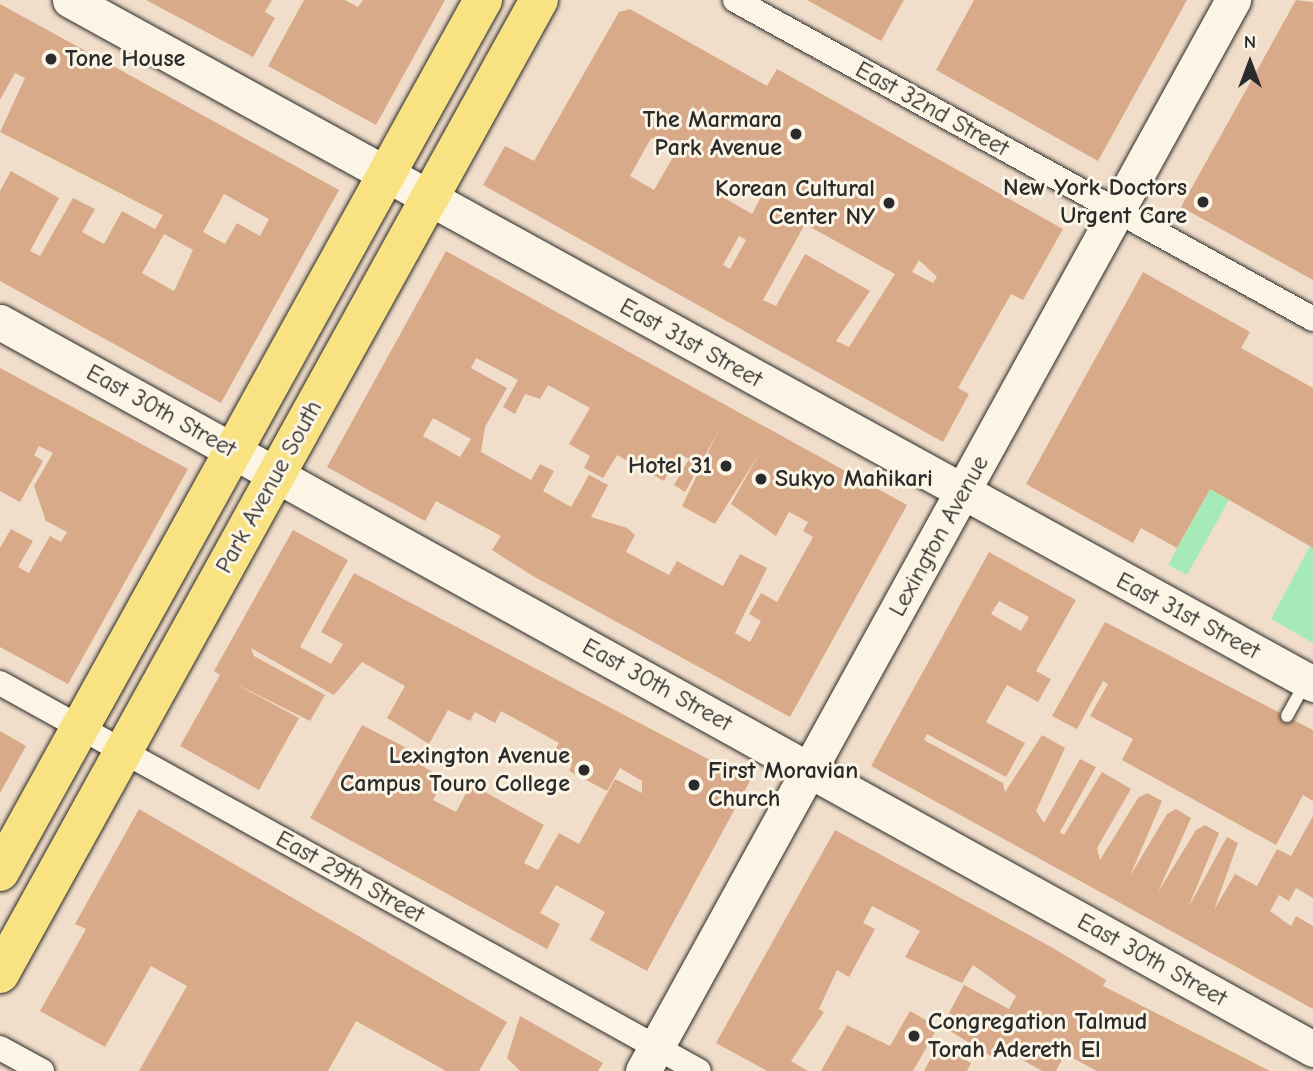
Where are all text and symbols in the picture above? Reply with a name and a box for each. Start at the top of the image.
north arrow [1215,28,1285,98]
text: N [1244,31,1256,53]
place label: Tone House [65,45,185,73]
marker: Tone House [43,51,59,67]
street label: East 32nd Street [850,55,1014,163]
place label: The Marmara Park Avenue [643,106,782,162]
marker: The Marmara Park Avenue [788,126,804,142]
place label: New York Doctors Urgent Care [1003,174,1187,230]
place label: Korean Cultural Center NY [715,175,875,231]
marker: New York Doctors Urgent Care [1193,192,1213,212]
marker: Korean Cultural Center NY [881,195,897,211]
street label: East 31st Street [615,292,767,394]
street label: East 30th Street [81,358,241,464]
street label: Park Avenue South [210,396,328,578]
street label: Lexington Avenue [883,450,995,622]
place label: Hotel 31 [628,452,712,480]
marker: Hotel 31 [718,458,734,474]
place label: Sukyo Mahikari [775,465,933,493]
marker: Sukyo Mahikari [753,471,769,487]
street label: East 31st Street [1111,566,1265,666]
street label: East 30th Street [577,632,737,738]
place label: Lexington Avenue Campus Touro College [340,742,570,798]
place label: First Moravian Church [708,757,858,813]
marker: Lexington Avenue Campus Touro College [576,762,592,778]
marker: First Moravian Church [686,777,702,793]
street label: East 29th Street [271,824,429,930]
street label: East 30th Street [1072,907,1232,1013]
place label: Congregation Talmud Torah Adereth El [928,1008,1147,1064]
marker: Congregation Talmud Torah Adereth El [906,1028,922,1044]

